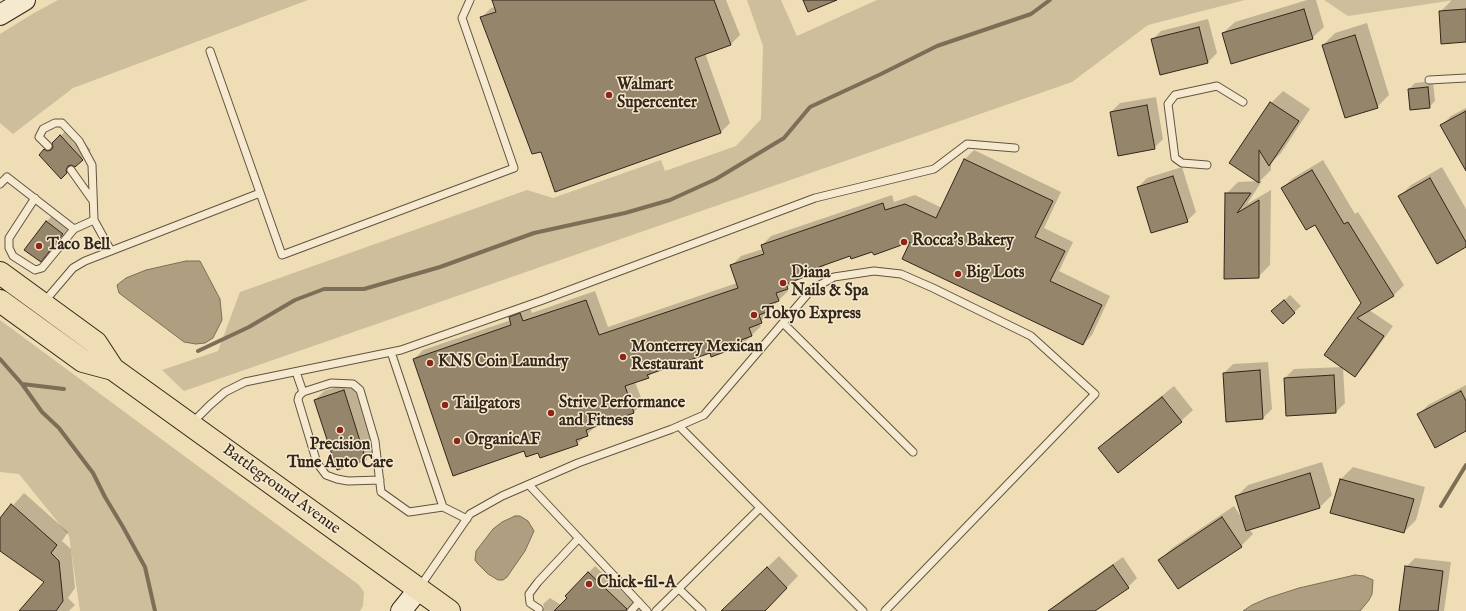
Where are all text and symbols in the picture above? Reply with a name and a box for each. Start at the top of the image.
place label: Walmart Supercenter [617,76,697,114]
marker: Walmart Supercenter [604,90,614,100]
place label: Rocca's Bakery [912,232,1014,252]
place label: Taco Bell [47,236,110,256]
marker: Rocca's Bakery [899,237,909,247]
marker: Taco Bell [34,241,44,251]
place label: Diana Nails & Spa [791,264,868,302]
place label: Big Lots [966,264,1024,284]
marker: Big Lots [953,269,963,279]
marker: Diana Nails & Spa [778,278,788,288]
place label: Tokyo Express [762,305,861,325]
marker: Tokyo Express [749,310,759,320]
place label: Monterrey Mexican Restaurant [631,338,763,376]
marker: Monterrey Mexican Restaurant [618,352,628,362]
place label: KNS Coin Laundry [438,353,569,373]
marker: KNS Coin Laundry [425,358,435,368]
place label: Strive Performance and Fitness [559,394,685,432]
place label: Tailgators [453,395,520,415]
marker: Tailgators [440,400,450,410]
marker: Strive Performance and Fitness [546,408,556,418]
marker: Precision Tune Auto Care [335,425,345,435]
place label: OrganicAF [465,431,540,451]
place label: Precision Tune Auto Care [287,436,393,474]
marker: OrganicAF [452,436,462,446]
street label: Battleground Avenue [218,441,344,539]
place label: Chick-fil-A [597,574,676,594]
marker: Chick-fil-A [584,579,594,589]

